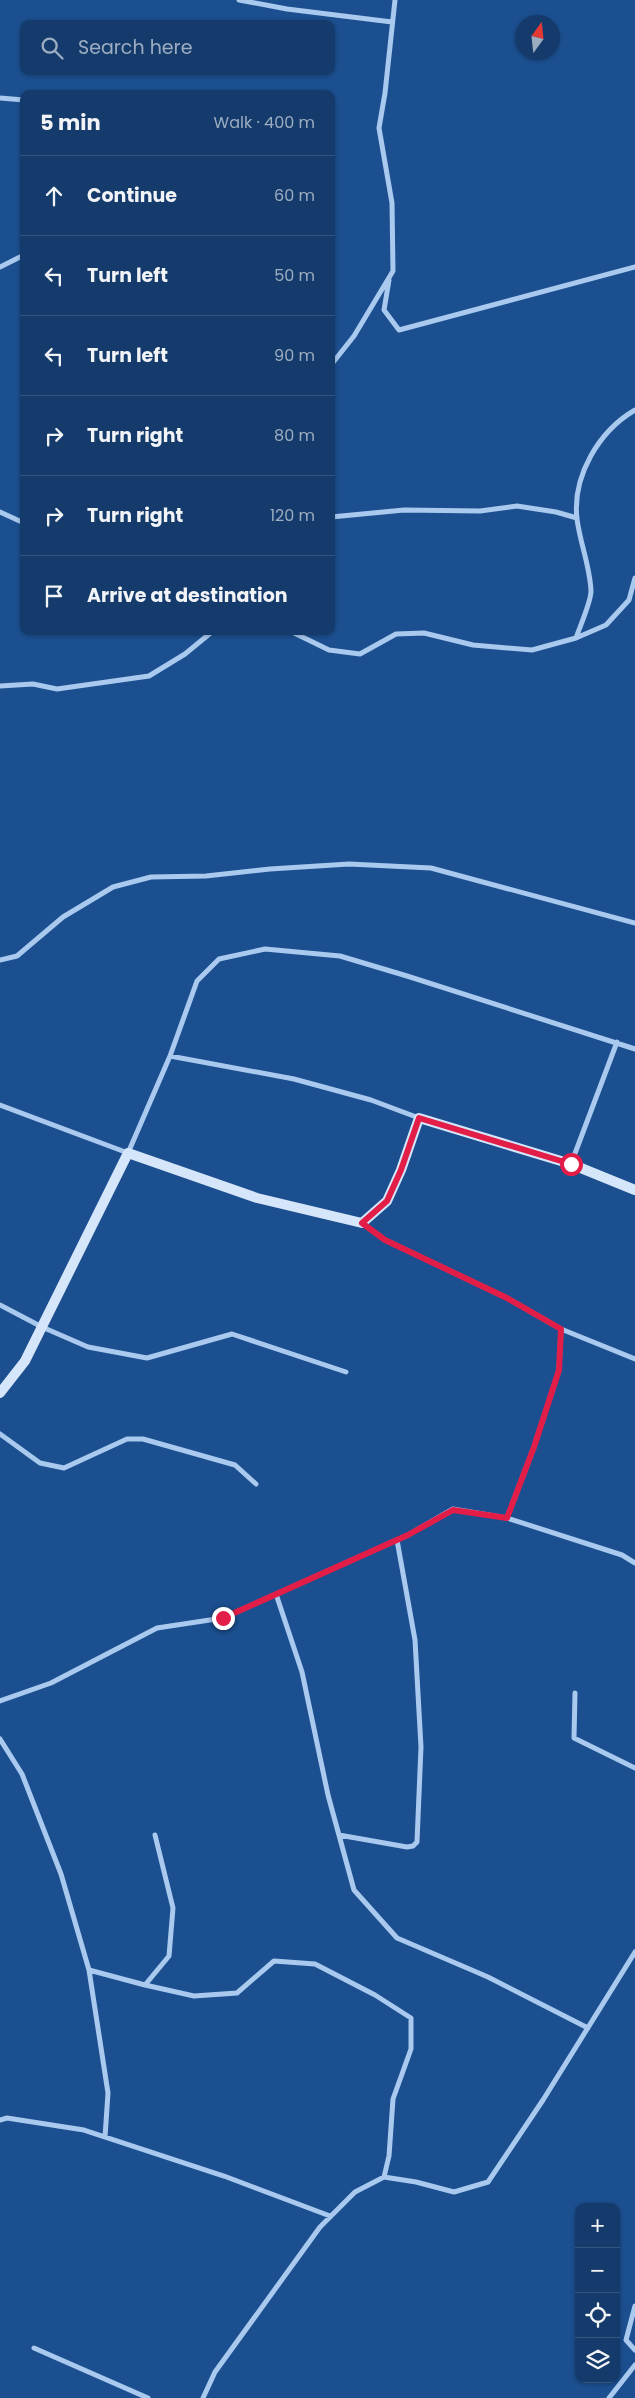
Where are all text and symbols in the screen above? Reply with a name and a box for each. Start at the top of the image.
north arrow [515,15,560,60]
search box [20,20,335,75]
icon: search [38,34,66,62]
text: Search here [78,34,192,61]
text: 5 min [40,108,101,137]
text: Walk · 400 m [214,111,315,134]
icon: ahead [40,182,68,210]
text: Continue [87,182,177,209]
text: 60 m [274,184,315,207]
icon: left [40,262,68,290]
text: Turn left [87,262,168,289]
text: 50 m [274,264,315,287]
icon: left [40,342,68,370]
text: Turn left [87,342,168,369]
text: 90 m [274,344,315,367]
icon: right [40,422,68,450]
text: Turn right [87,422,183,449]
text: 80 m [274,424,315,447]
icon: right [40,502,68,530]
text: Turn right [87,502,183,529]
text: 120 m [270,504,315,527]
icon: arrive [40,582,68,610]
text: Arrive at destination [87,582,288,609]
route start [560,1153,583,1176]
route end [212,1607,235,1630]
map controls [575,2203,620,2383]
button: + [575,2203,620,2248]
button: − [575,2248,620,2293]
button: locate [575,2293,620,2338]
button: layers [575,2338,620,2383]

